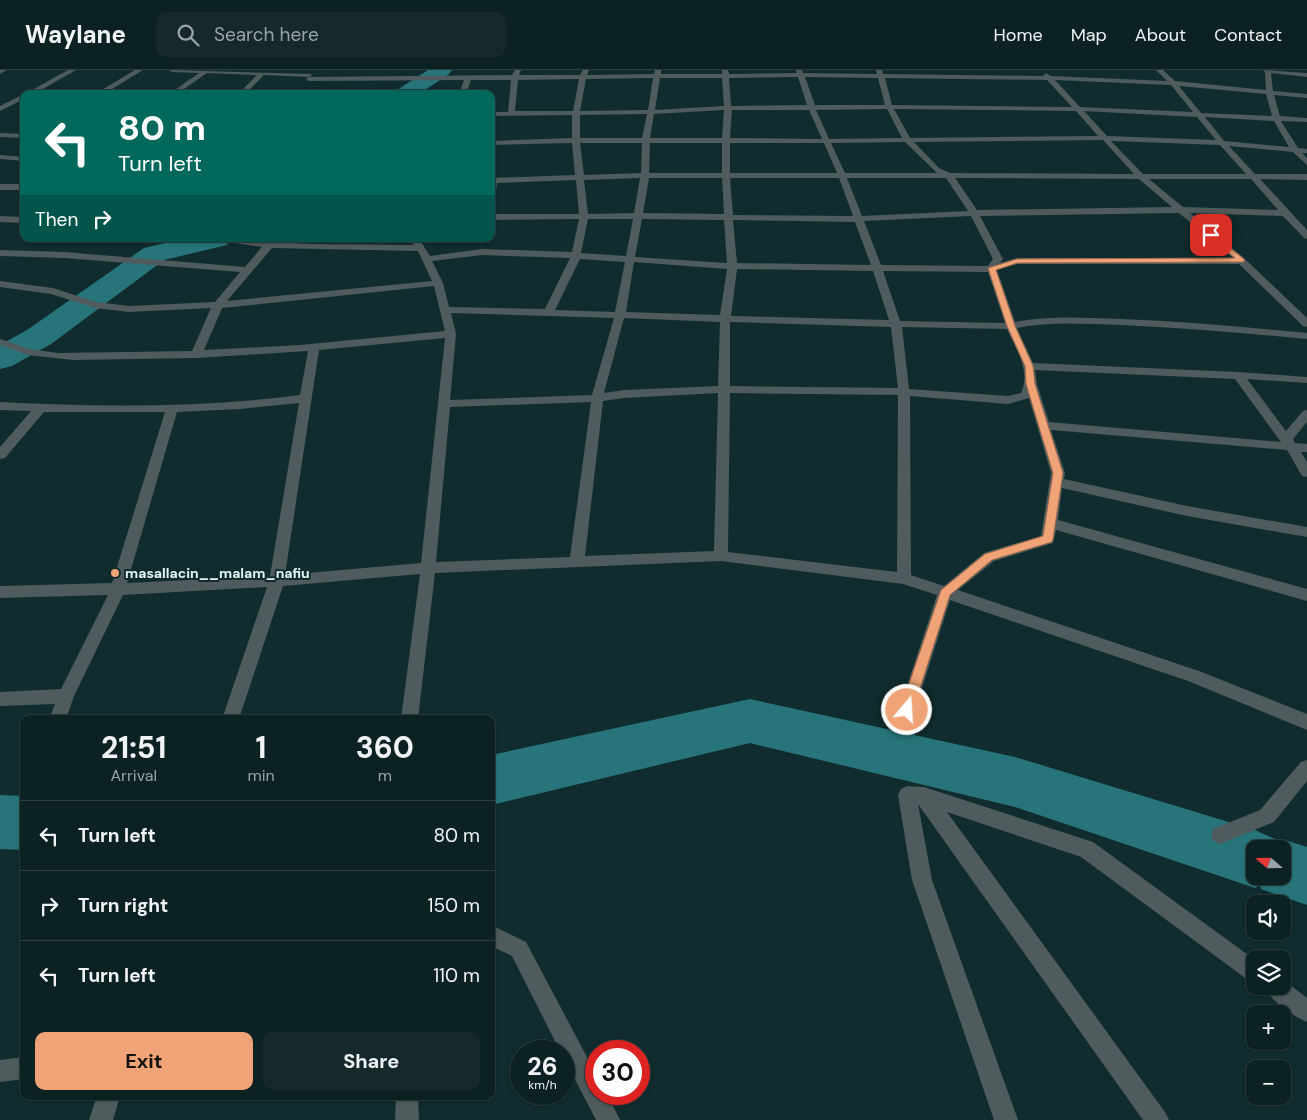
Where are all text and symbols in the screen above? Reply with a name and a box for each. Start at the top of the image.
search box [156,12,506,57]
text: Waylane [25,19,126,50]
icon: search [174,21,202,49]
text: Search here [214,22,319,47]
text: Home [993,23,1043,47]
text: Map [1071,23,1107,47]
text: About [1135,23,1186,47]
text: Contact [1214,23,1282,47]
text: 80 m [118,105,206,151]
icon: left [35,110,100,175]
text: Turn left [118,149,202,178]
icon: right [88,205,116,233]
text: Then [35,207,78,232]
pin [1190,214,1232,256]
icon: arrive [1197,221,1225,249]
place label: masallacin__malam_nafiu [125,564,310,582]
marker: masallacin__malam_nafiu [109,567,121,579]
position arrow [880,683,932,735]
text: 21:51 [101,728,166,767]
text: 1 [256,728,267,767]
text: 360 [356,728,414,767]
text: Arrival [110,765,157,786]
text: min [247,765,275,786]
text: m [378,765,392,786]
icon: left [35,822,63,850]
text: Turn left [78,823,156,848]
text: 80 m [433,823,480,848]
north arrow [1246,840,1291,885]
map controls [1246,840,1291,1105]
icon: right [35,892,63,920]
text: Turn right [78,893,168,918]
text: 150 m [428,893,480,918]
button: sound [1246,895,1291,940]
button: layers [1246,950,1291,995]
icon: left [35,962,63,990]
text: Turn left [78,963,156,988]
text: 110 m [433,963,480,988]
button: + [1246,1005,1291,1050]
button: Exit [35,1032,253,1090]
button: Share [263,1032,480,1090]
speed limit sign: 30 [585,1040,650,1105]
text: 26 [527,1050,558,1083]
button: − [1246,1060,1291,1105]
text: km/h [528,1077,557,1093]

